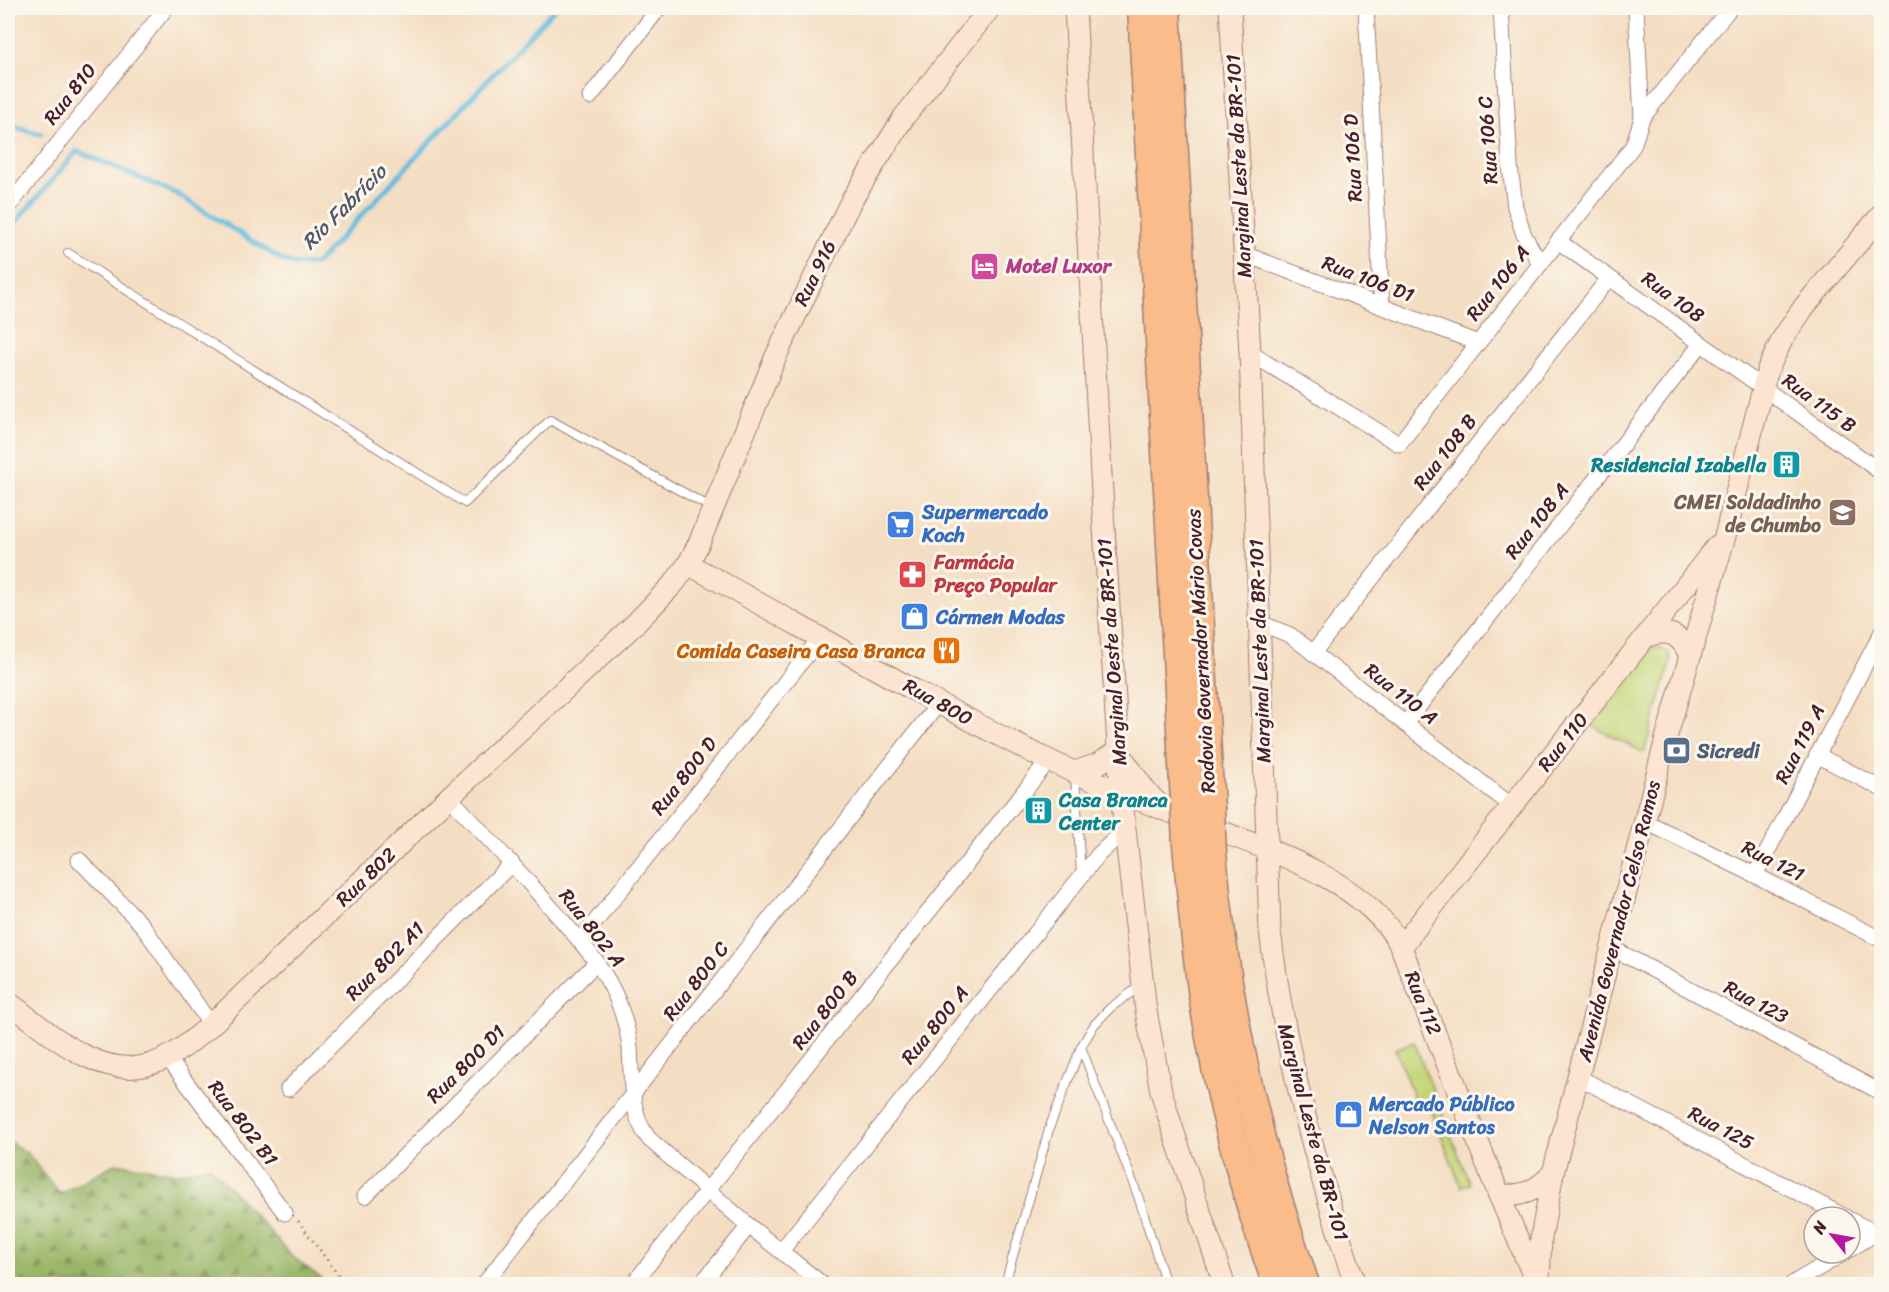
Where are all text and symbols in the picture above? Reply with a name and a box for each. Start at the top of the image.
street label: Marginal Leste da BR-101 [1216,53,1262,279]
street label: Rua 810 [34,55,106,133]
street label: Rua 106 C [1467,94,1509,185]
street label: Rua 106 D [1333,113,1373,203]
water label: Rio Fabrício [292,154,397,259]
street label: Rua 916 [784,234,846,312]
street label: Rua 106 A [1457,237,1539,329]
street label: Rua 106 D1 [1317,245,1419,313]
place label: Motel Luxor [1005,249,1113,284]
hotel icon: Motel Luxor [969,250,1001,282]
street label: Rua 108 [1634,262,1712,332]
street label: Rua 115 B [1774,364,1864,442]
street label: Rua 108 B [1404,406,1486,498]
place label: Residencial Izabella [1590,448,1767,483]
building icon: Residencial Izabella [1771,449,1803,481]
street label: Rua 108 A [1496,475,1578,567]
place label: CMEI Soldadinho de Chumbo [1673,485,1822,543]
place label: Supermercado Koch [921,495,1049,553]
school or university icon: CMEI Soldadinho de Chumbo [1826,497,1858,529]
street label: Rodovia Governador Mário Covas [1176,507,1226,794]
supermarket icon: Supermercado Koch [885,508,917,540]
street label: Marginal Oeste da BR-101 [1087,537,1137,767]
street label: Marginal Leste da BR-101 [1239,539,1281,763]
place label: Farmácia Preço Popular [933,545,1059,603]
pharmacy icon: Farmácia Preço Popular [897,558,929,590]
place label: Cármen Modas [935,600,1065,635]
shop icon: Cármen Modas [899,601,931,633]
place label: Comida Caseira Casa Branca [676,634,926,669]
restaurant icon: Comida Caseira Casa Branca [930,635,962,667]
street label: Rua 110 A [1356,654,1446,734]
street label: Rua 800 [897,668,979,736]
street label: Rua 119 A [1765,698,1835,790]
street label: Rua 110 [1528,704,1598,780]
street label: Rua 800 D [642,729,726,823]
place label: Sicredi [1696,734,1761,769]
bank icon: Sicredi [1660,735,1692,767]
street label: Avenida Governador Celso Ramos [1567,776,1671,1066]
place label: Casa Branca Center [1058,783,1168,841]
building icon: Casa Branca Center [1022,795,1054,827]
street label: Rua 121 [1735,830,1811,892]
street label: Rua 802 [327,838,405,915]
street label: Rua 802 A [550,881,634,975]
street label: Rua 802 A1 [337,913,433,1009]
street label: Rua 800 C [654,933,739,1028]
street label: Rua 800 B [782,962,868,1058]
street label: Rua 112 [1394,965,1452,1041]
street label: Rua 123 [1717,970,1795,1034]
street label: Rua 800 A [892,978,978,1072]
street label: Rua 800 D1 [418,1016,514,1112]
street label: Marginal Leste da BR-101 [1267,1019,1359,1245]
street label: Rua 802 B1 [199,1072,287,1174]
place label: Mercado Público Nelson Santos [1368,1087,1515,1145]
street label: Rua 125 [1682,1096,1760,1160]
shop icon: Mercado Público Nelson Santos [1332,1099,1364,1131]
north arrow [1802,1205,1862,1265]
text: N [1804,1215,1835,1241]

